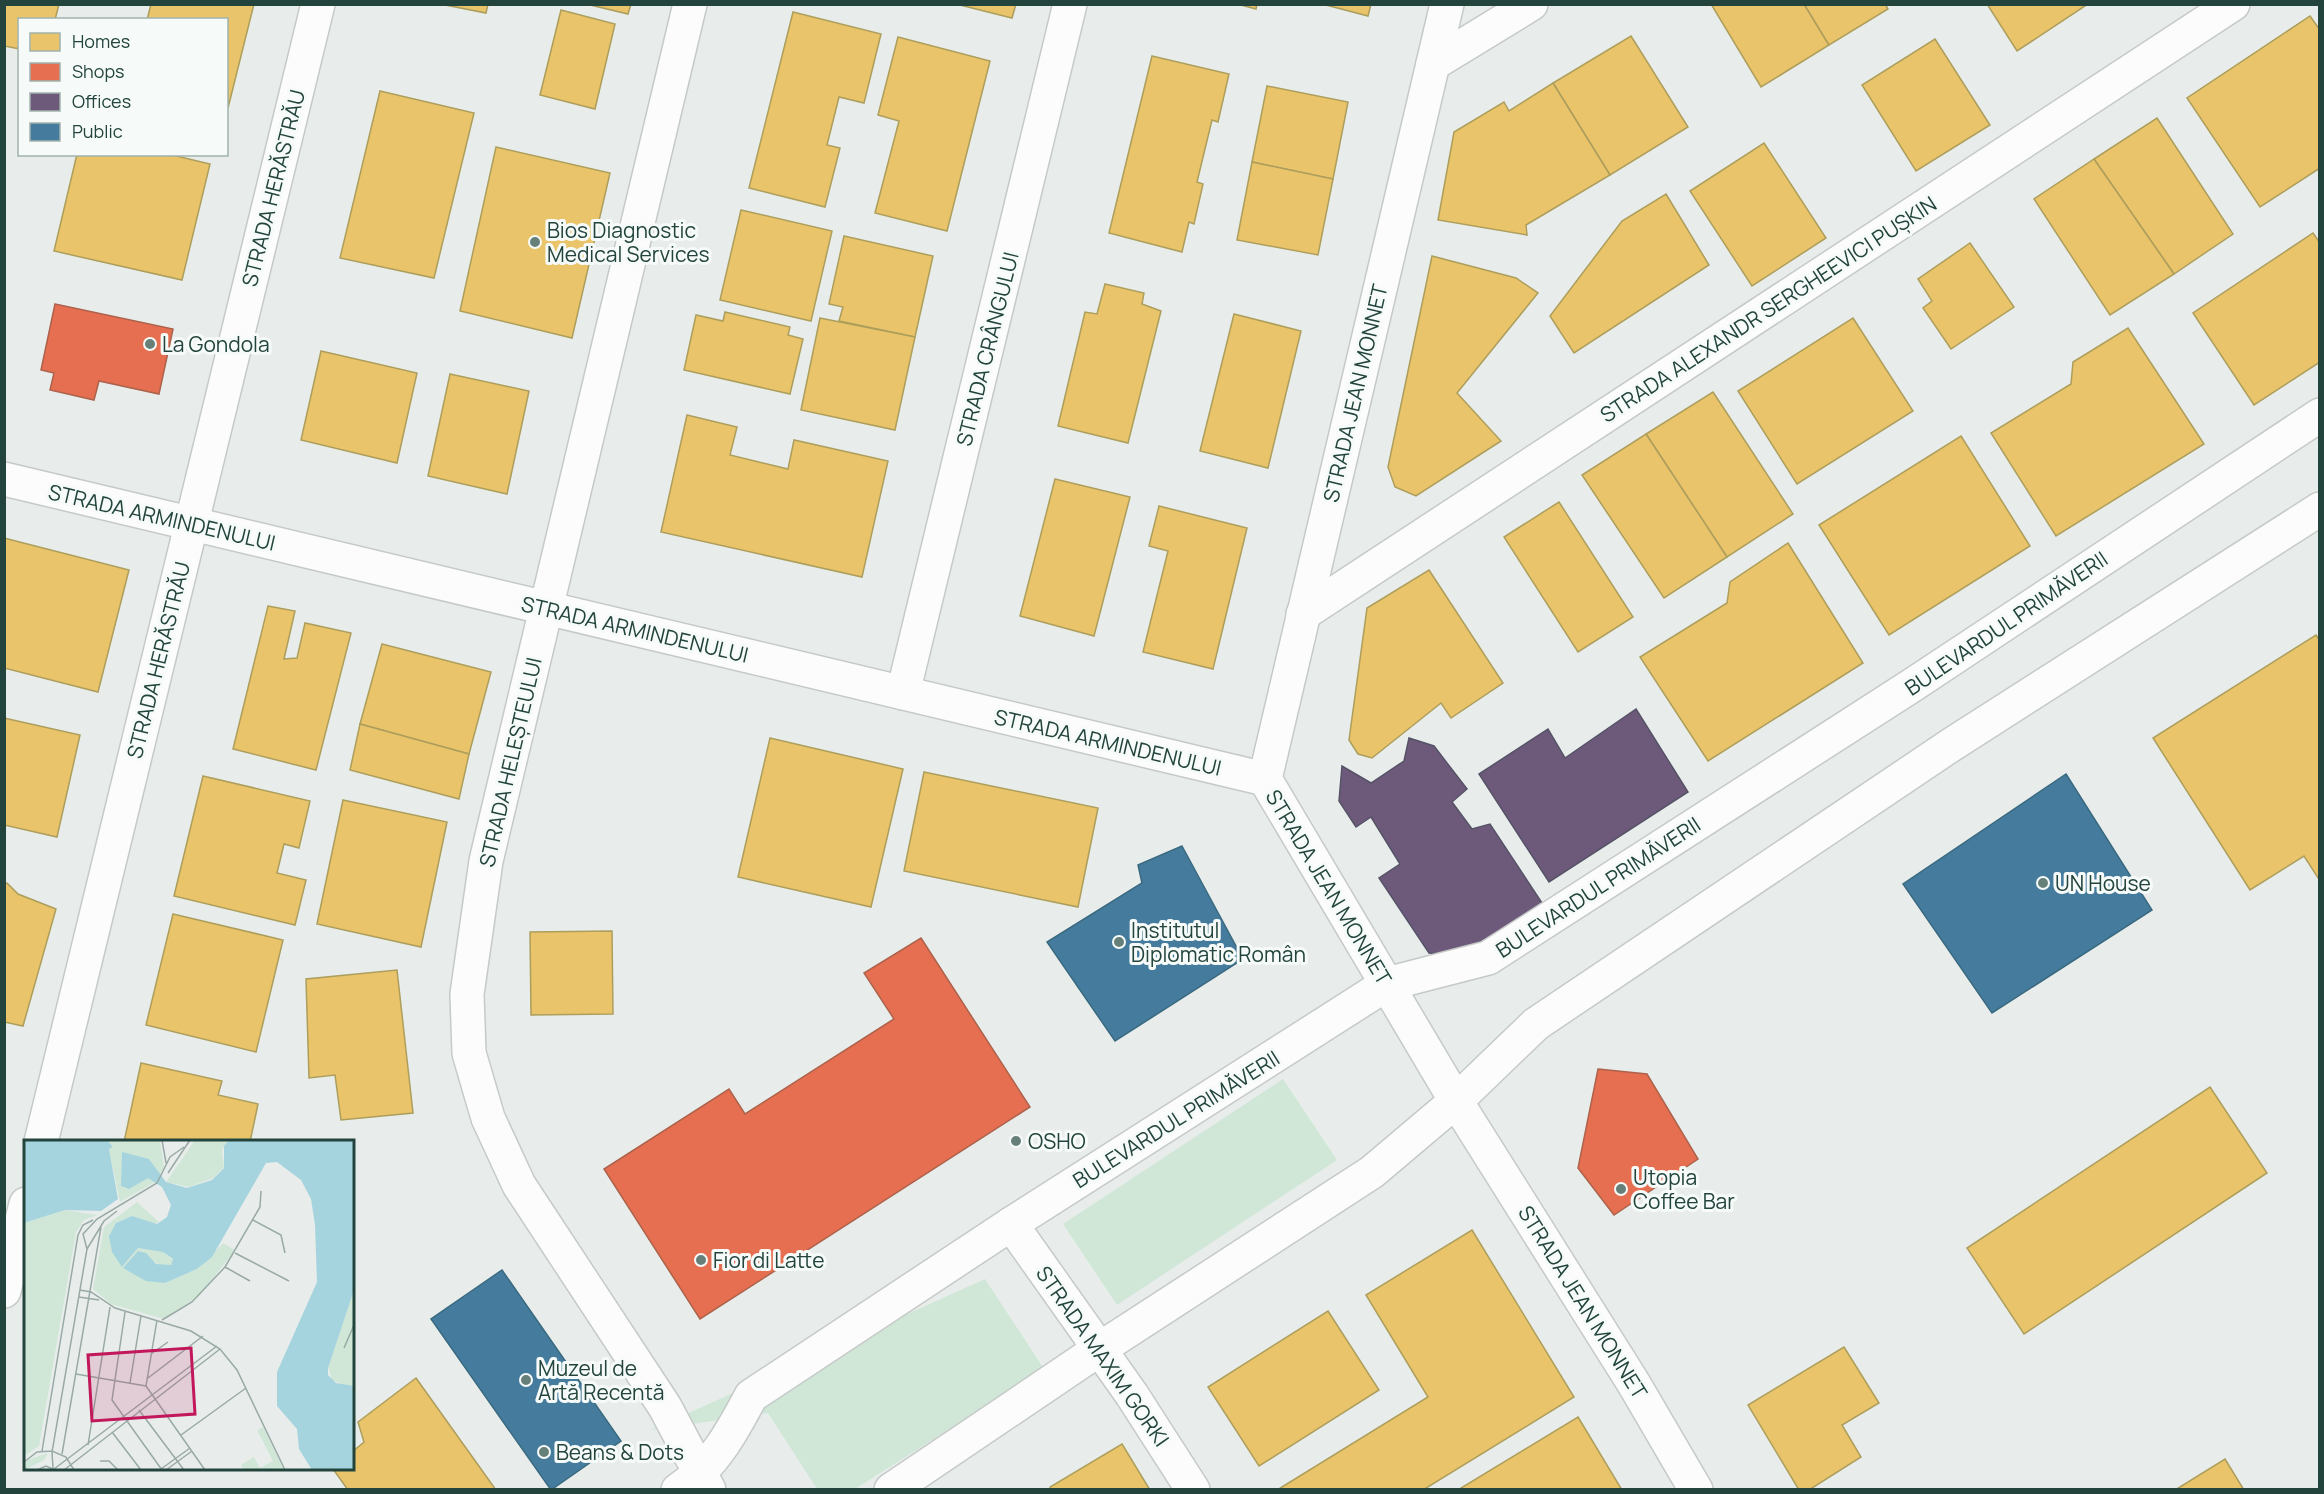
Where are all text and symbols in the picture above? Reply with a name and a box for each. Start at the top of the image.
legend [18,18,228,156]
text: Homes [72,29,130,53]
text: Shops [72,59,124,83]
street label: STRADA HERĂSTRĂU [235,87,311,289]
text: Offices [72,89,131,113]
text: Public [72,119,123,143]
street label: STRADA ALEXANDR SERGHEEVICI PUȘKIN [1594,190,1942,428]
place label: Bios Diagnostic Medical Services [547,216,710,268]
marker: Bios Diagnostic Medical Services [528,235,542,249]
street label: STRADA CRÂNGULUI [949,249,1025,449]
street label: STRADA JEAN MONNET [1316,281,1394,505]
place label: La Gondola [162,330,270,358]
marker: La Gondola [143,337,157,351]
street label: STRADA ARMINDENULUI [46,477,278,557]
street label: BULEVARDUL PRIMĂVERII [1899,545,2113,701]
street label: STRADA HERĂSTRĂU [120,559,196,761]
street label: STRADA ARMINDENULUI [519,589,751,669]
street label: STRADA HELEȘTEULUI [472,654,548,870]
street label: STRADA ARMINDENULUI [992,702,1224,782]
street label: STRADA JEAN MONNET [1260,784,1399,990]
street label: BULEVARDUL PRIMĂVERII [1490,810,1706,964]
place label: UN House [2055,869,2151,897]
marker: UN House [2036,876,2050,890]
place label: Institutul Diplomatic Român [1131,916,1306,968]
marker: Institutul Diplomatic Român [1112,935,1126,949]
street label: BULEVARDUL PRIMĂVERII [1067,1044,1285,1194]
place label: OSHO [1028,1127,1086,1155]
marker: OSHO [1009,1134,1023,1148]
inset map [24,1140,354,1470]
place label: Utopia Coffee Bar [1633,1163,1735,1215]
marker: Utopia Coffee Bar [1614,1182,1628,1196]
street label: STRADA JEAN MONNET [1512,1200,1654,1404]
place label: Fior di Latte [713,1246,824,1274]
marker: Fior di Latte [694,1253,708,1267]
street label: STRADA MAXIM GORKI [1030,1260,1176,1452]
place label: Muzeul de Artă Recentă [538,1354,664,1406]
marker: Muzeul de Artă Recentă [519,1373,533,1387]
place label: Beans & Dots [556,1438,684,1466]
marker: Beans & Dots [537,1445,551,1459]

